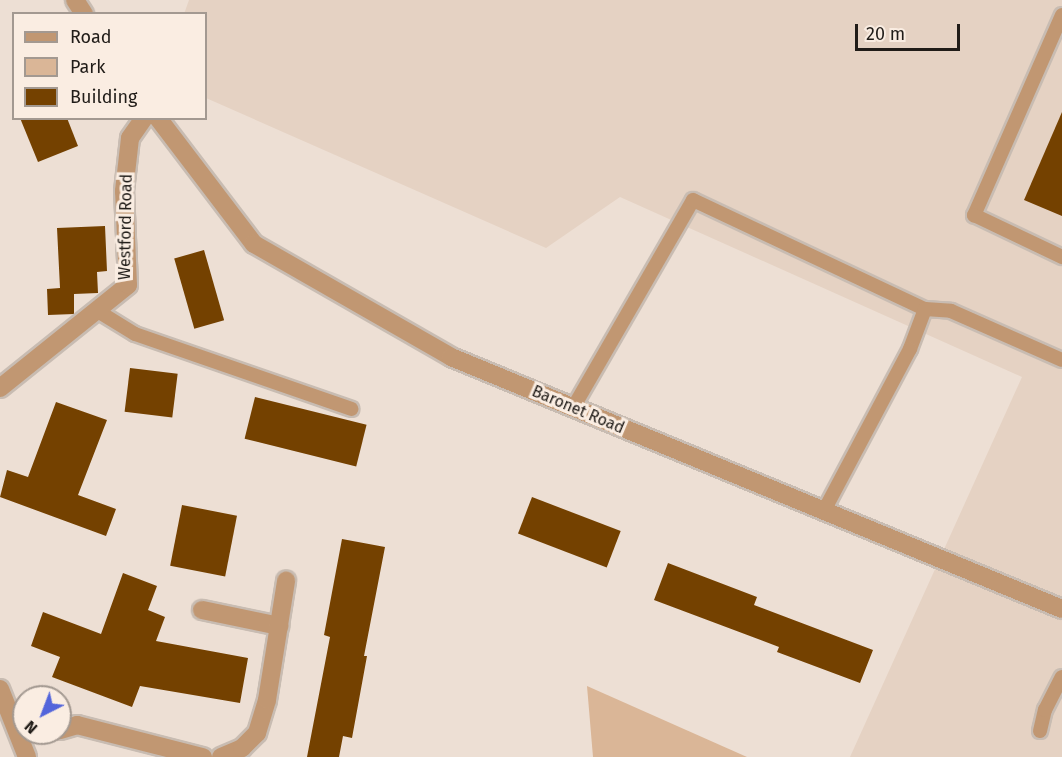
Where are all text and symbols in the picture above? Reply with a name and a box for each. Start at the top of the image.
legend [12,12,207,120]
scale bar [858,12,963,50]
text: 20 m [866,23,905,45]
text: Road [70,26,112,48]
text: Park [70,56,105,78]
text: Building [70,86,137,108]
street label: Westford Road [115,174,137,280]
street label: Baronet Road [529,382,627,438]
north arrow [12,685,72,745]
text: N [21,717,41,738]

